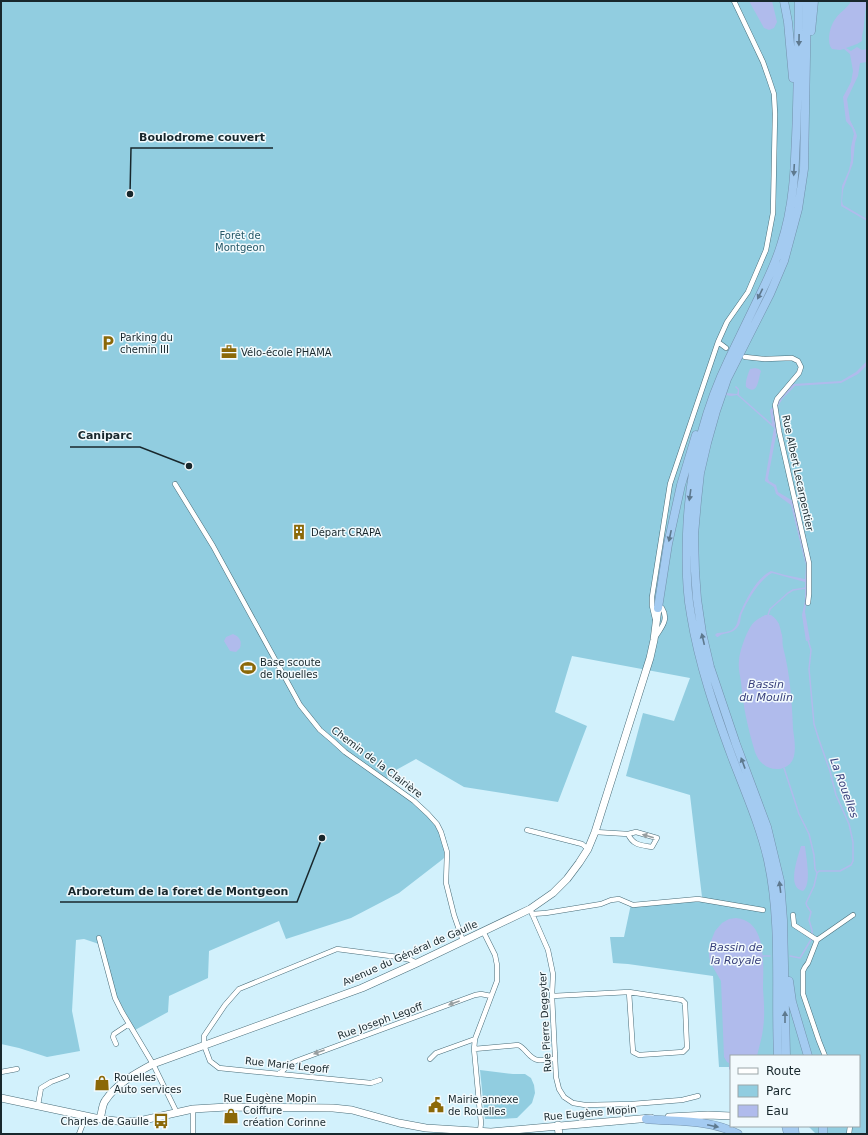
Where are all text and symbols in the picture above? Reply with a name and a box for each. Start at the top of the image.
one-way arrow [795,34,802,46]
callout: Boulodrome couvert [131,125,273,148]
text: Boulodrome couvert [139,131,265,144]
one-way arrow [791,164,798,176]
park label: Forêt de Montgeon [215,230,265,253]
one-way arrow [757,289,764,300]
place label: Parking du chemin III [120,332,173,355]
parking icon: Parking du chemin III [99,334,117,352]
office icon: Vélo-école PHAMA [220,343,238,361]
place label: Vélo-école PHAMA [241,347,332,358]
street label: Rue Albert Lecarpentier [780,414,816,533]
callout: Caniparc [70,424,140,447]
text: Caniparc [78,429,132,442]
one-way arrow [687,489,693,501]
building icon: Départ CRAPA [290,523,308,541]
place label: Départ CRAPA [311,527,381,538]
one-way arrow [667,530,673,543]
one-way arrow [700,633,706,646]
place label: Base scoute de Rouelles [260,657,321,680]
sports icon: Base scoute de Rouelles [239,659,257,677]
water label: Bassin du Moulin [739,678,793,704]
street label: Chemin de la Clairière [329,724,425,800]
water label: La Rouelles [827,756,861,820]
one-way arrow [739,757,745,769]
one-way arrow [642,833,654,839]
callout: Arboretum de la foret de Montgeon [60,879,297,902]
one-way arrow [777,881,784,893]
text: Arboretum de la foret de Montgeon [68,885,288,898]
street label: Avenue du Général de Gaulle [341,918,479,988]
water label: Bassin de la Royale [709,941,763,967]
street label: Rue Pierre Degeyter [537,971,553,1072]
street label: Rue Joseph Legoff [336,1000,425,1041]
one-way arrow [448,1000,460,1006]
one-way arrow [782,1010,788,1023]
one-way arrow [313,1050,325,1056]
street label: Rue Marie Legoff [245,1055,330,1075]
legend [730,1055,860,1127]
text: Route [766,1064,801,1078]
place label: Rouelles Auto services [114,1072,181,1095]
shop icon: Rouelles Auto services [93,1074,111,1092]
text: Parc [766,1084,791,1098]
street label: Rue Eugène Mopin [223,1093,317,1104]
place label: Mairie annexe de Rouelles [448,1094,518,1117]
public building icon: Mairie annexe de Rouelles [427,1096,445,1114]
street label: Rue Eugène Mopin [543,1103,637,1123]
text: Eau [766,1104,789,1118]
place label: Coiffure création Corinne [243,1105,326,1128]
shop icon: Coiffure création Corinne [222,1107,240,1125]
bus stop icon: Charles de Gaulle [152,1112,170,1130]
place label: Charles de Gaulle [61,1116,149,1127]
one-way arrow [707,1123,719,1129]

